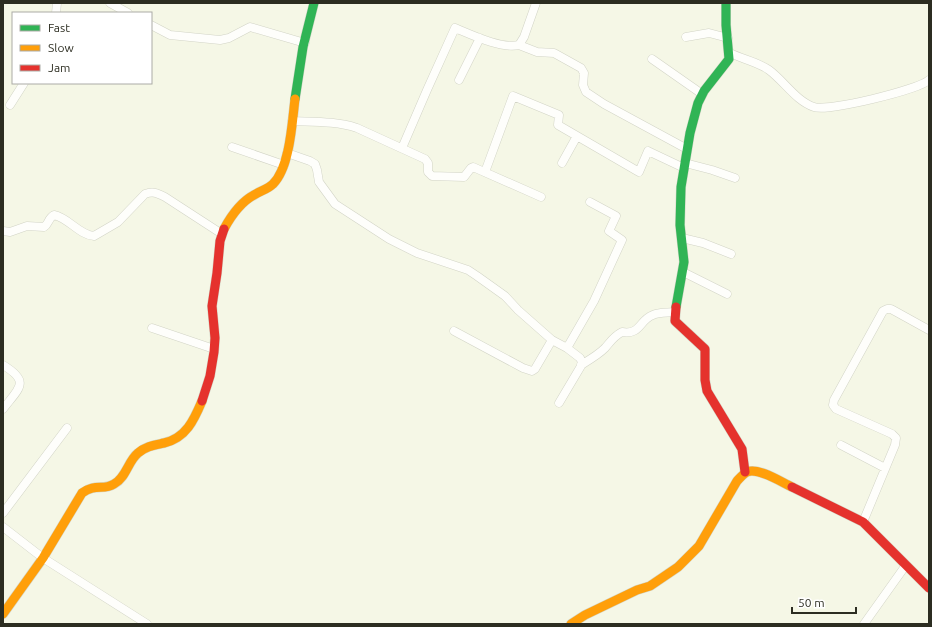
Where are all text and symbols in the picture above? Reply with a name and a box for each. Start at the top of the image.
legend [12,12,152,84]
text: Fast [48,21,70,34]
text: Slow [48,41,74,54]
text: Jam [48,61,70,74]
scale bar [792,589,856,615]
text: 50 m [798,596,825,609]

